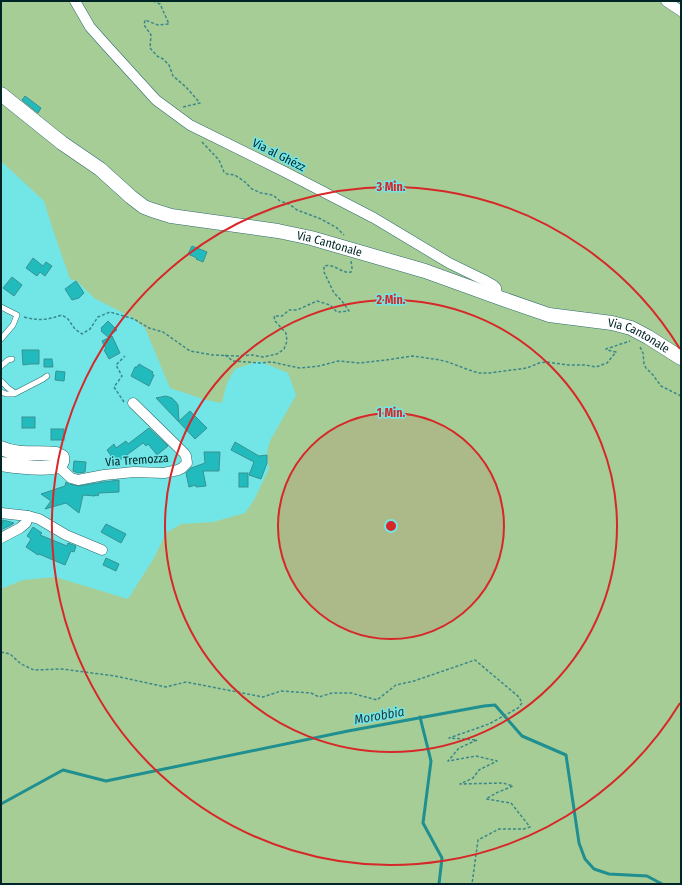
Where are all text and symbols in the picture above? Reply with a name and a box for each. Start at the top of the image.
street label: Via al Ghézz [250,136,308,175]
text: 3 Min. [376,180,406,194]
street label: Via Cantonale [296,228,364,259]
text: 2 Min. [376,293,406,307]
street label: Via Cantonale [607,316,672,356]
text: 1 Min. [377,406,405,420]
street label: Via Tremozza [105,451,169,469]
centre of rings [384,519,398,533]
water label: Morobbia [353,704,406,727]

